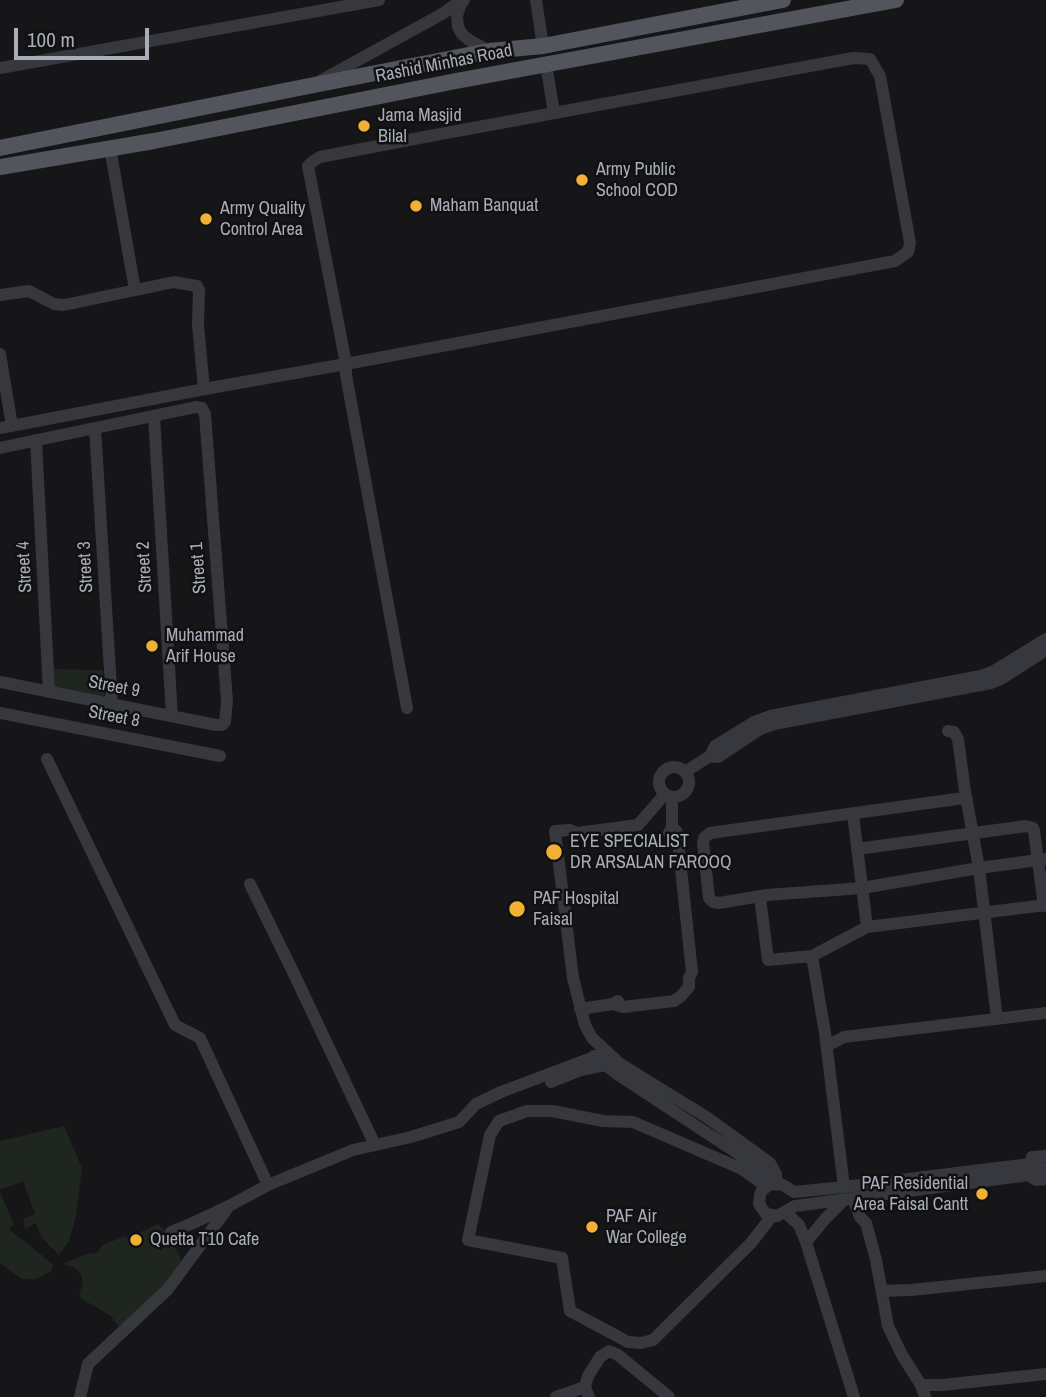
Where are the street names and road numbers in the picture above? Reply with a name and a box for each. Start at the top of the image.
street label: Rashid Minhas Road [374,40,514,88]
street label: Street 4 [13,541,37,593]
street label: Street 3 [74,541,98,593]
street label: Street 2 [133,541,157,593]
street label: Street 1 [186,541,212,595]
street label: Street 9 [87,671,141,703]
street label: Street 8 [87,701,141,733]

